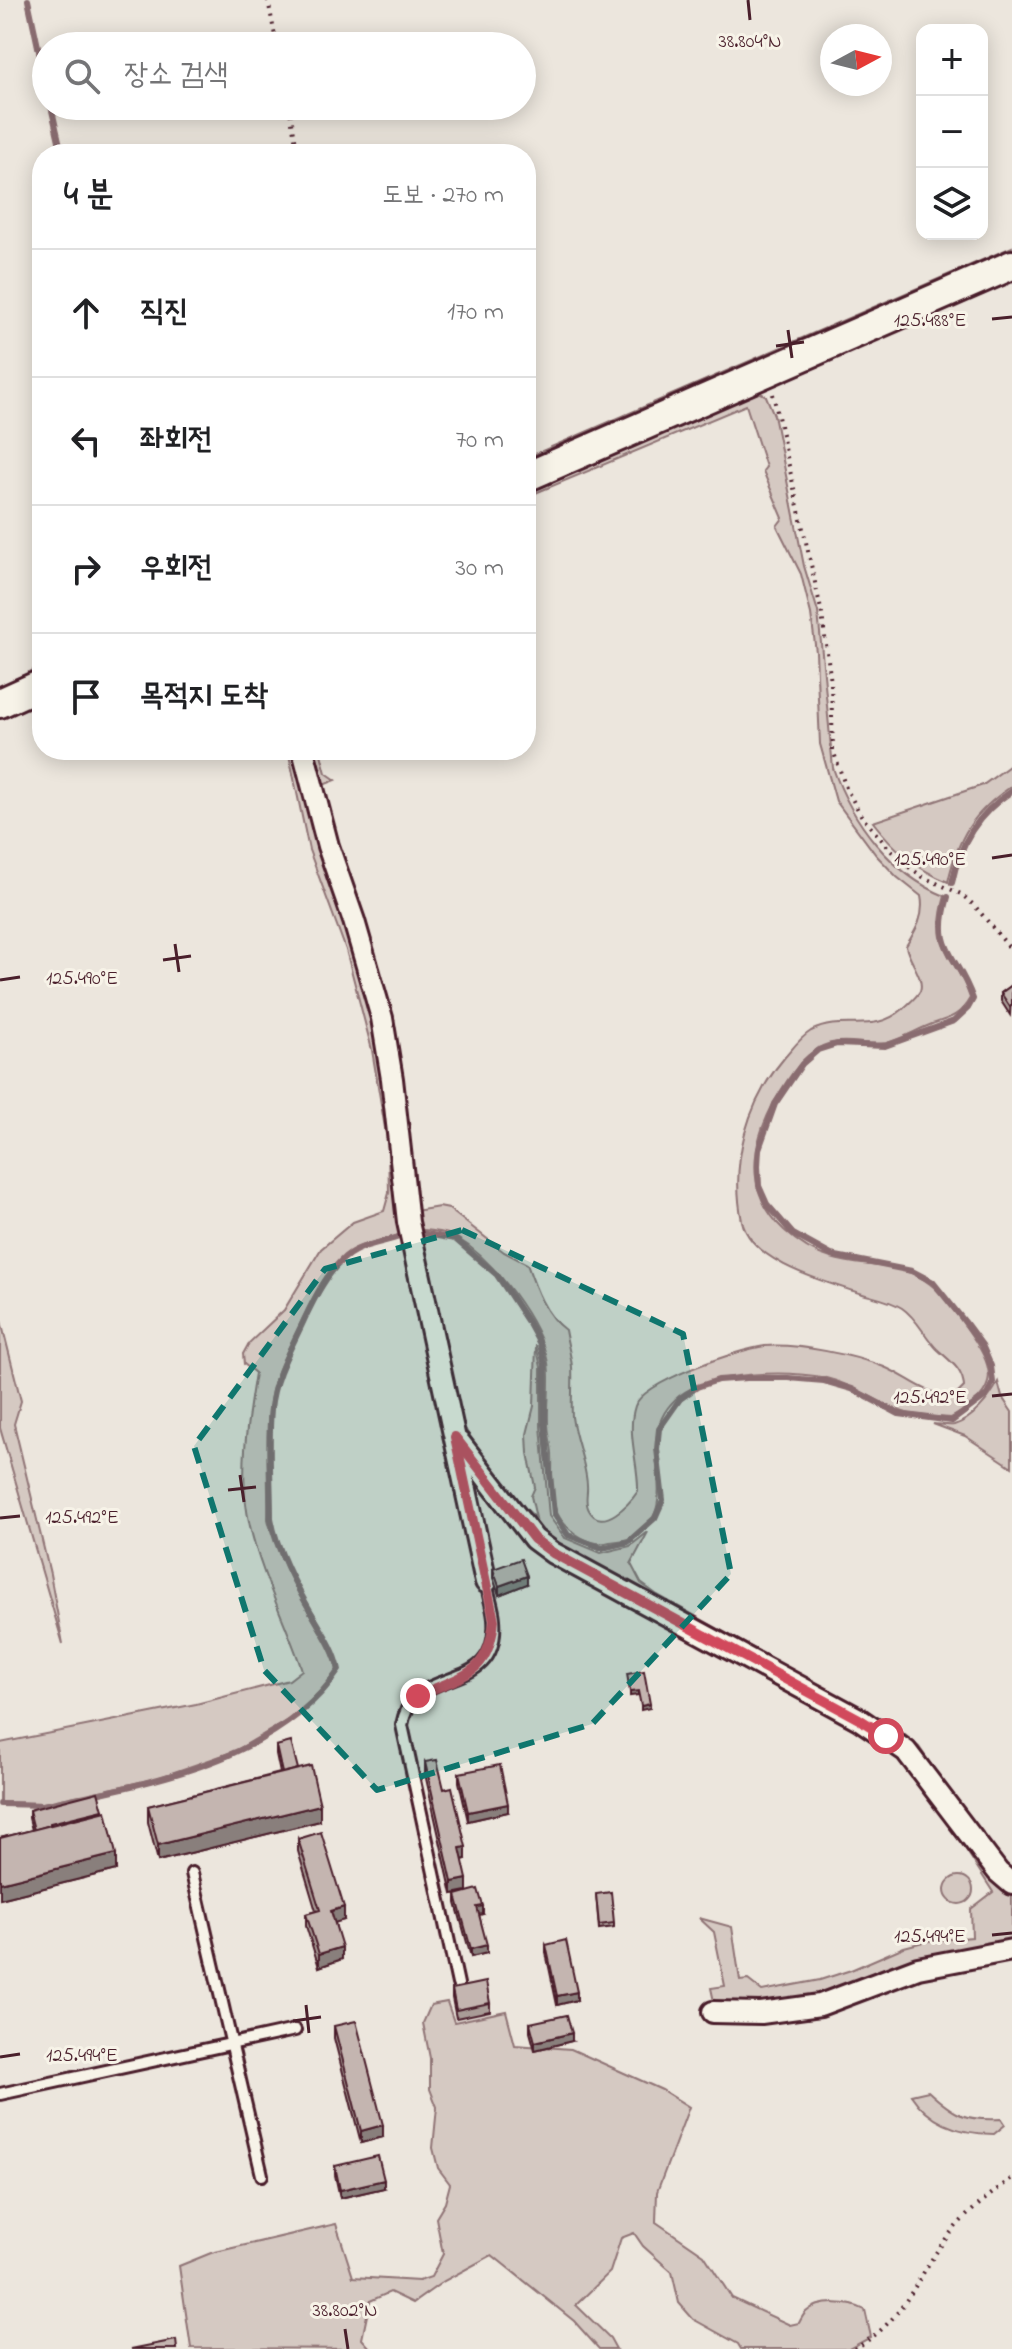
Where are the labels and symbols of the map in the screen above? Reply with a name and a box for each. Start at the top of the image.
north arrow [820,24,892,96]
text: 38.804°N [718,28,782,57]
text: 125.488°E [894,307,966,336]
text: 125.490°E [894,846,966,875]
text: 125.490°E [46,965,118,994]
text: 125.492°E [893,1384,967,1413]
text: 125.492°E [45,1504,119,1533]
route end [400,1678,436,1714]
route start [868,1718,904,1754]
text: 125.494°E [894,1923,966,1952]
text: 125.494°E [46,2042,118,2071]
text: 38.802°N [313,2297,377,2326]

